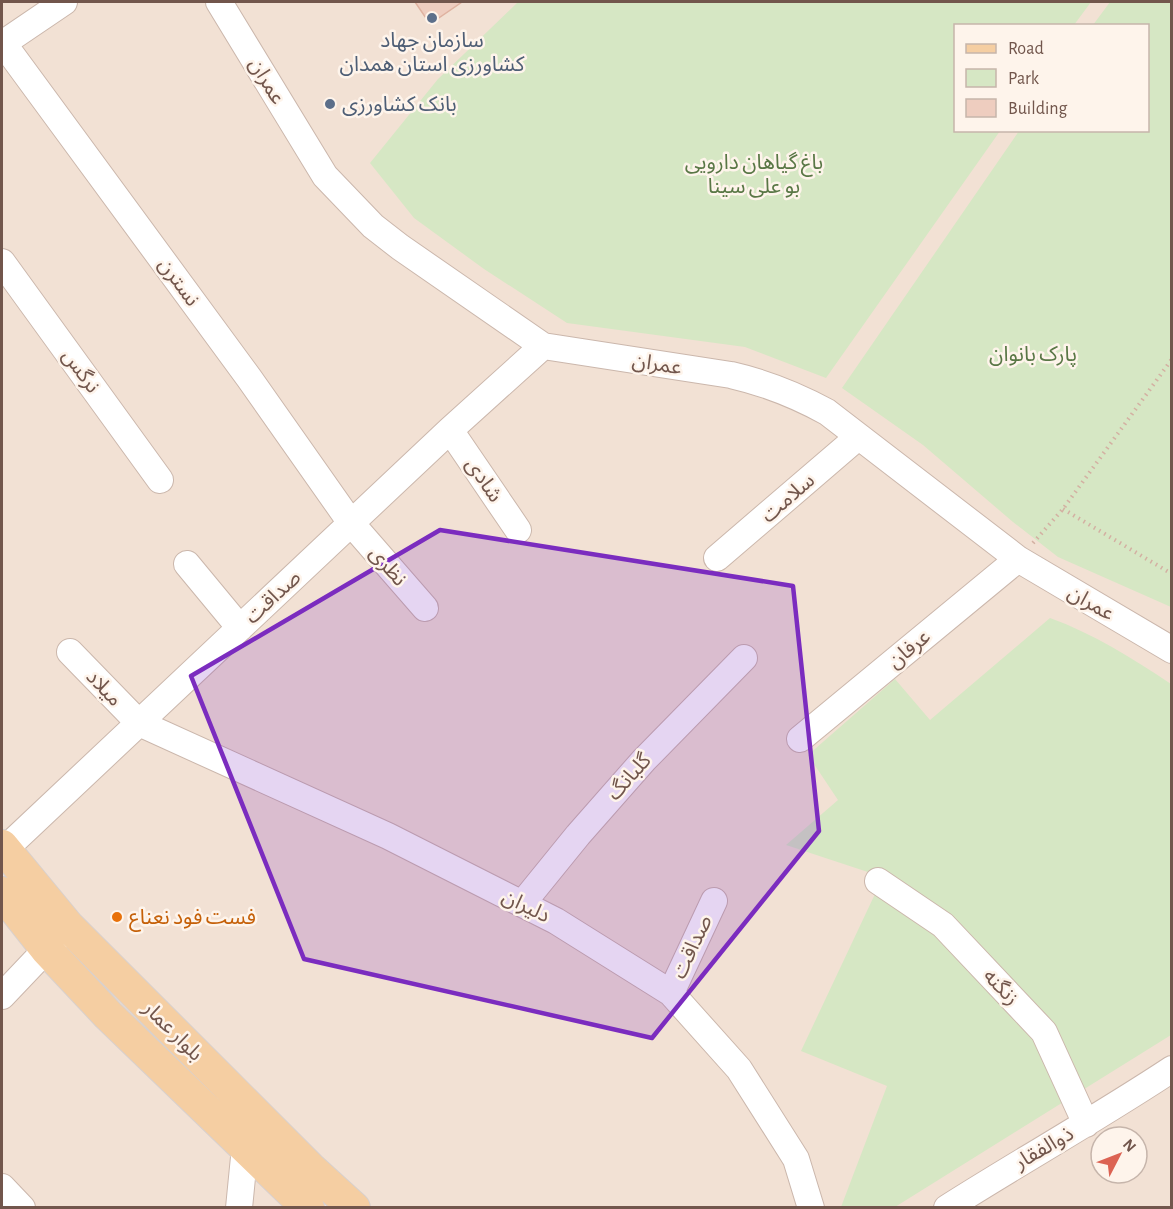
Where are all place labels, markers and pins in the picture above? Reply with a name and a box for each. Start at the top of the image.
marker: سازمان جهاد کشاورزی استان همدان [425,11,439,25]
place label: سازمان جهاد کشاورزی استان همدان [340,30,525,76]
place label: بانک کشاورزی [342,94,457,116]
marker: بانک کشاورزی [323,97,337,111]
place label: فست فود نعناع [129,907,256,932]
marker: فست فود نعناع [110,910,124,924]

